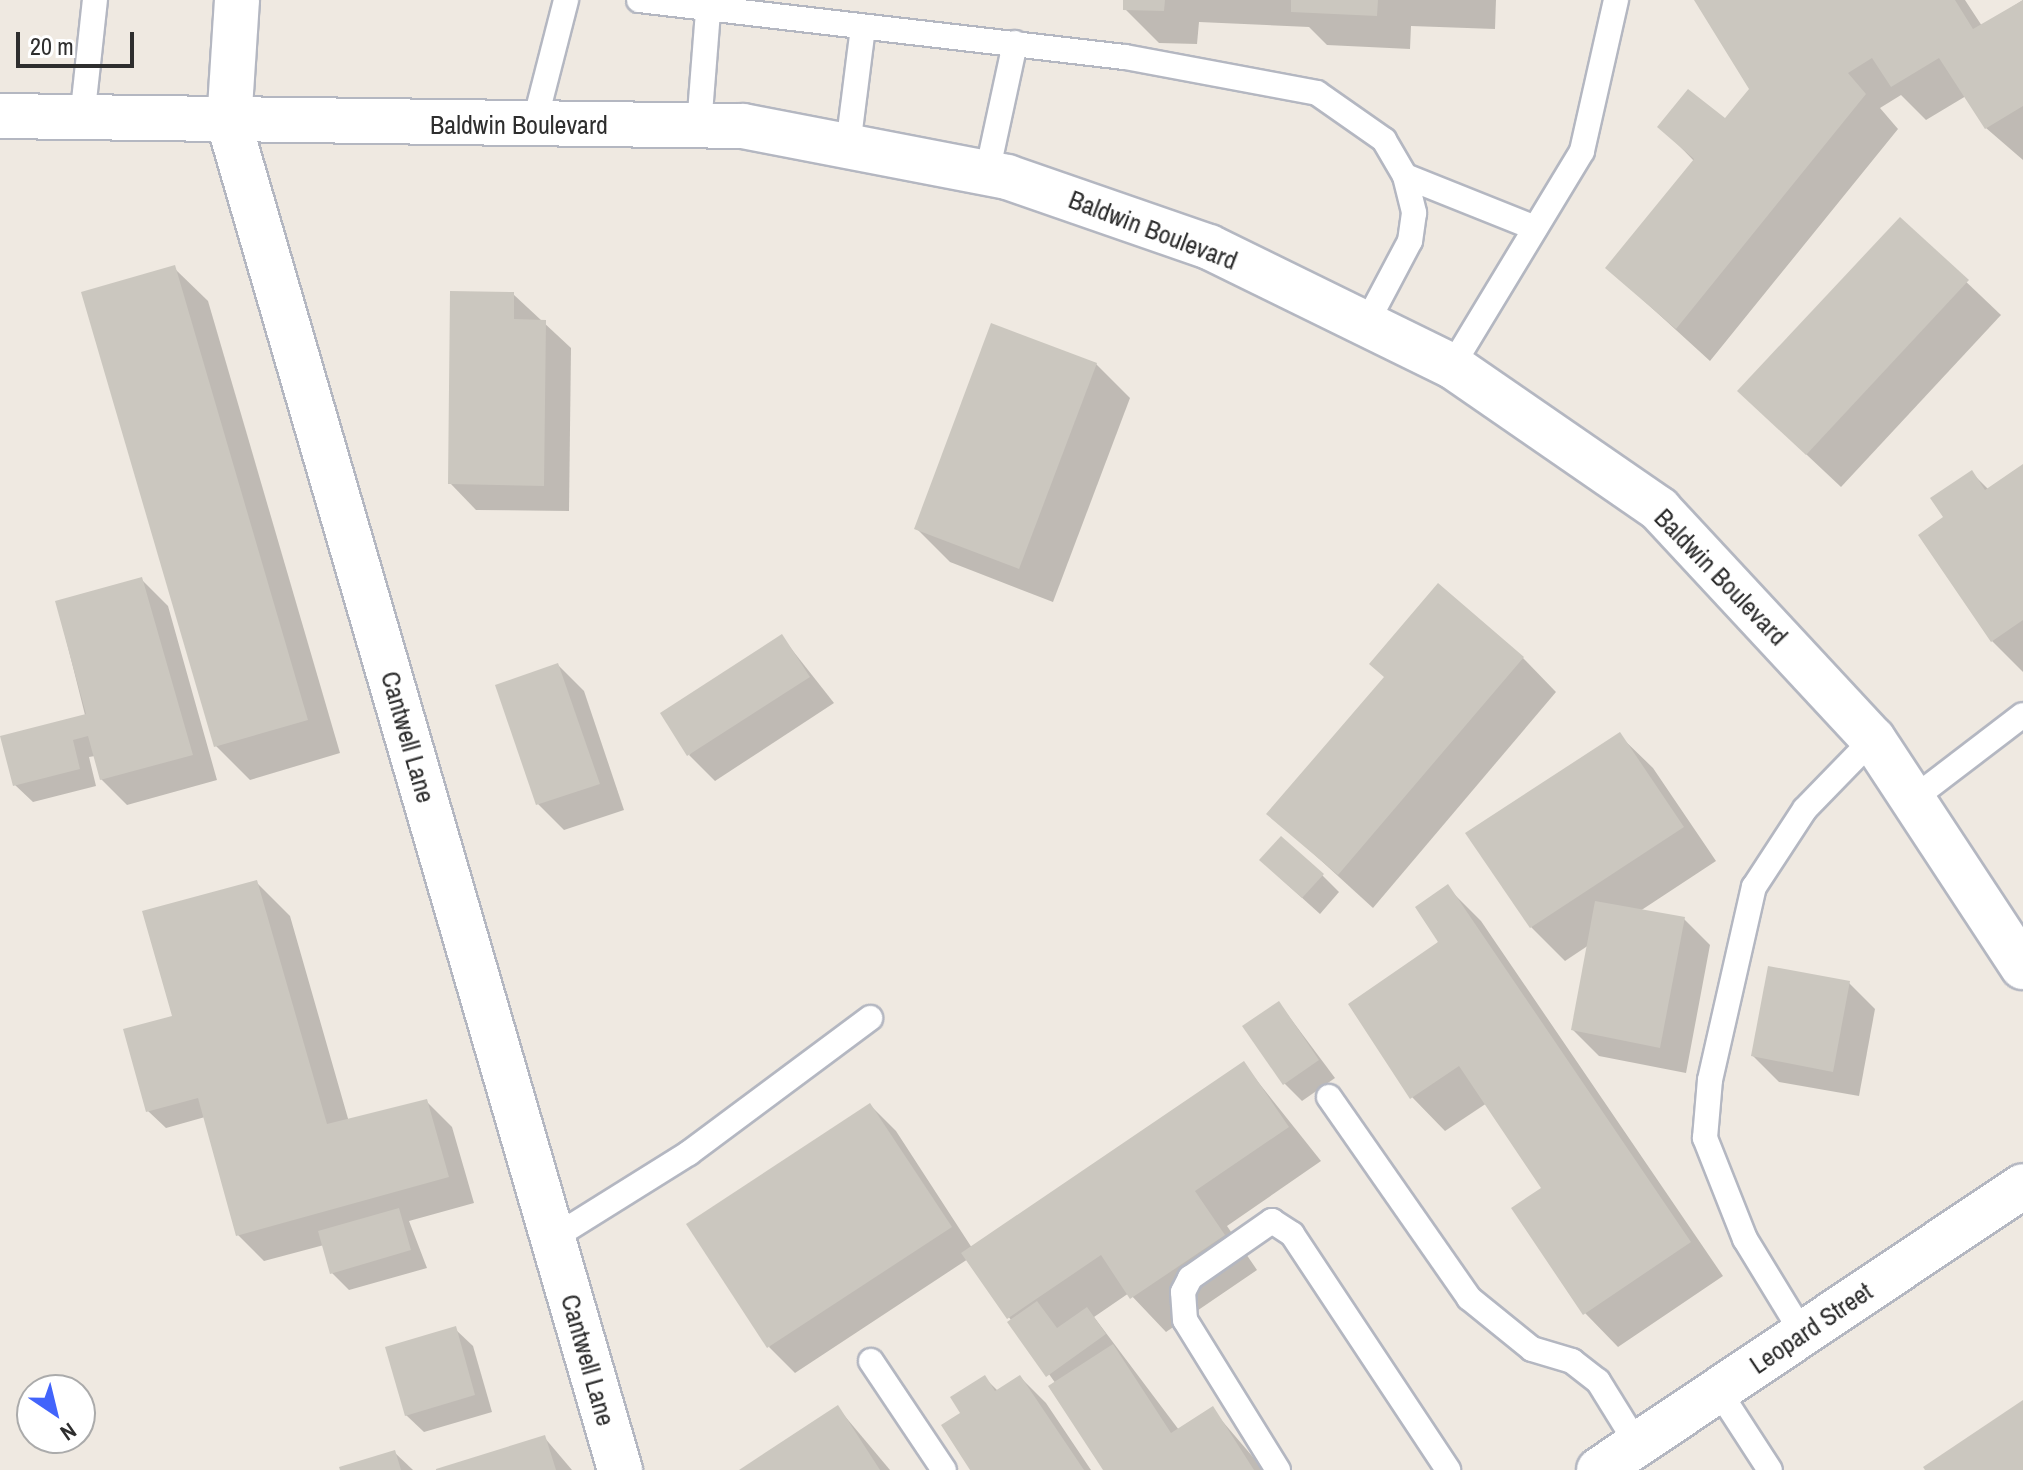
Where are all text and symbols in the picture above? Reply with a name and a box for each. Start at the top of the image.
scale bar [20,16,138,66]
text: 20 m [30,30,74,62]
street label: Baldwin Boulevard [430,109,608,141]
street label: Baldwin Boulevard [1064,184,1242,276]
street label: Baldwin Boulevard [1648,502,1794,652]
street label: Cantwell Lane [374,668,442,806]
street label: Leopard Street [1744,1276,1878,1380]
street label: Cantwell Lane [554,1291,622,1429]
north arrow [16,1374,96,1454]
text: N [55,1416,83,1448]

